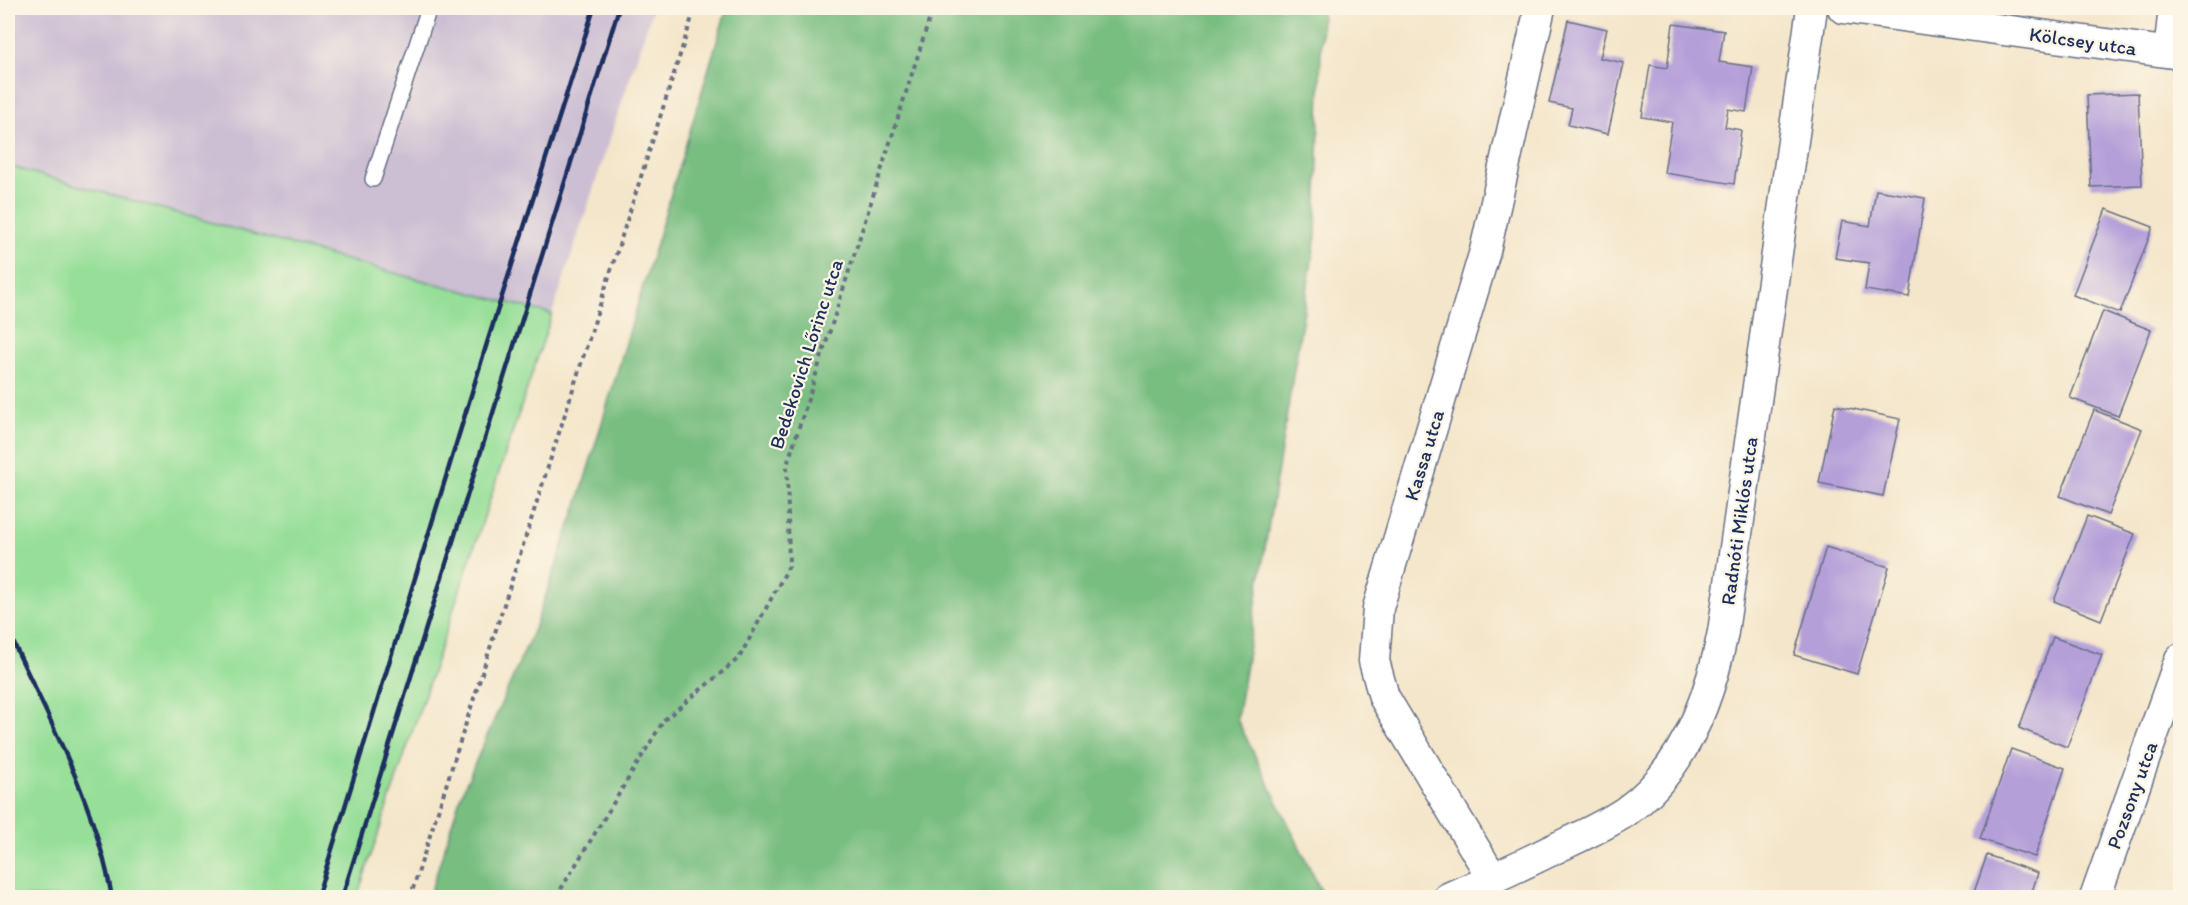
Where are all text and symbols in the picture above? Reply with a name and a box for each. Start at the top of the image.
street label: Kölcsey utca [2028,22,2139,61]
street label: Bedekovich Lőrinc utca [764,255,848,452]
street label: Kassa utca [1399,406,1449,503]
street label: Radnóti Miklós utca [1715,435,1763,607]
street label: Pozsony utca [2101,737,2163,852]

